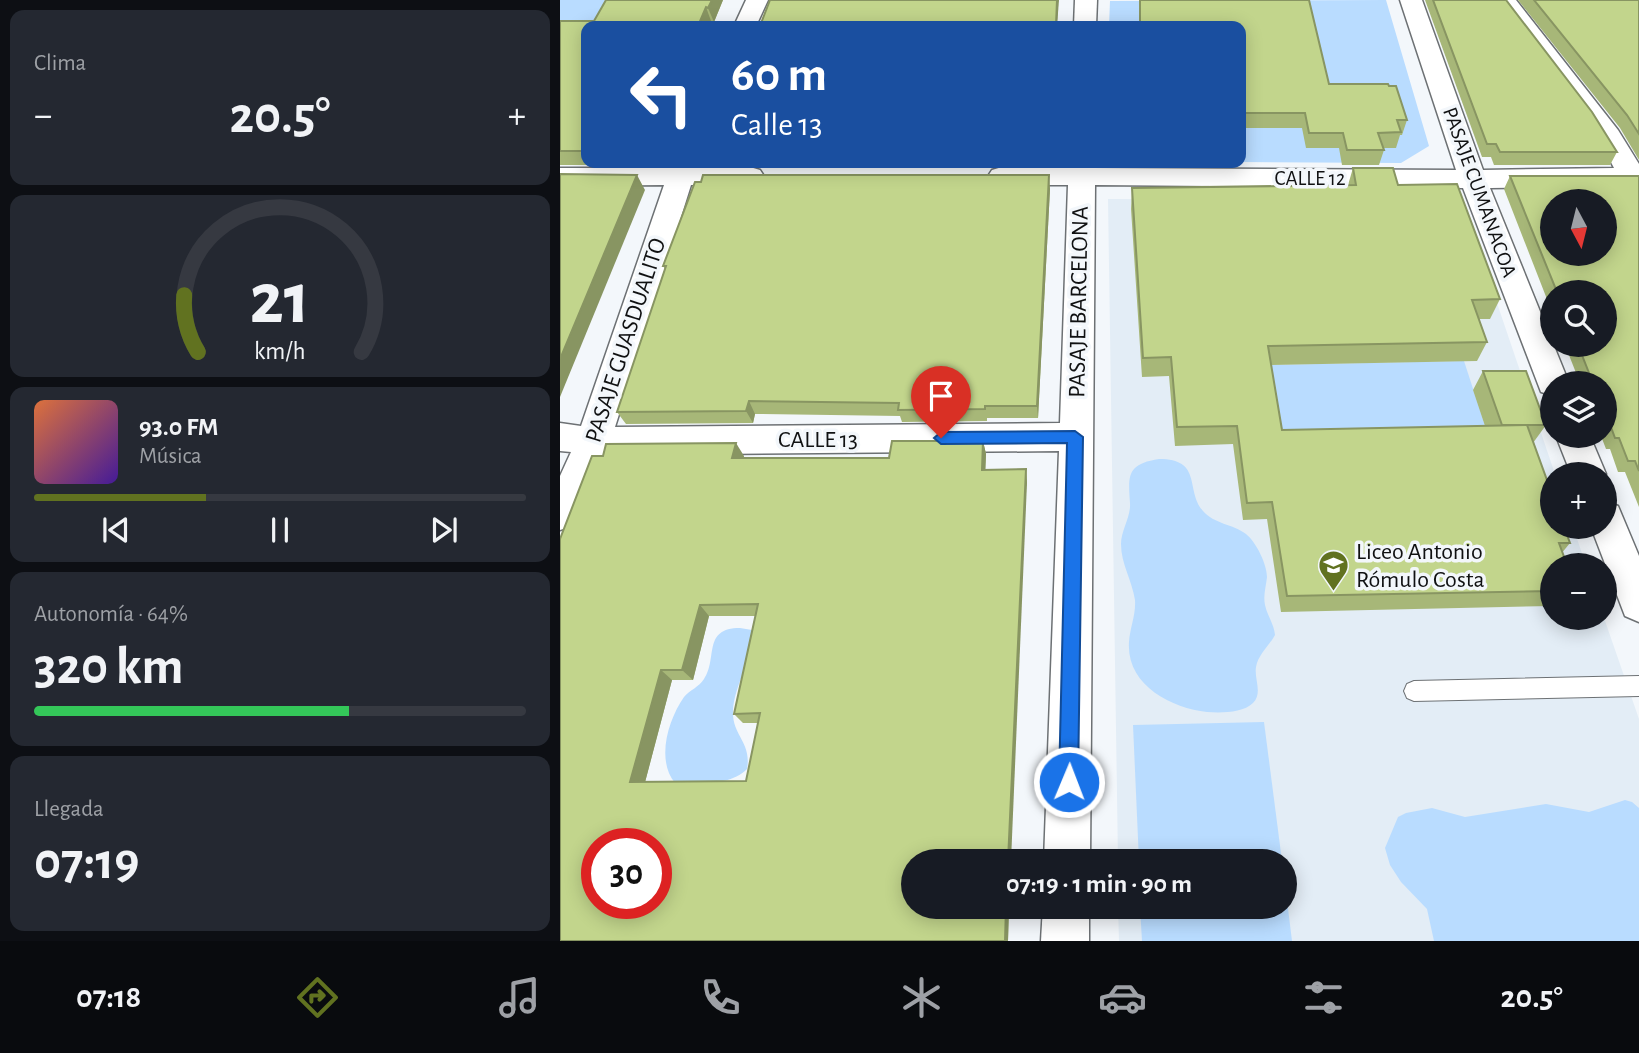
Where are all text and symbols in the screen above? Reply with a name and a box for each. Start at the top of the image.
icon: left [616,49,707,140]
text: 60 m [731,51,827,100]
text: Clima [34,52,86,75]
text: 20.5° [229,90,331,142]
text: − [34,97,52,135]
text: + [508,97,526,135]
street label: PASAJE CUMANACOA [1439,104,1520,280]
text: Calle 13 [731,109,822,141]
street label: CALLE 12 [1275,168,1345,189]
north arrow [1540,189,1617,266]
map controls [1540,189,1617,630]
street label: PASAJE BARCELONA [1065,206,1093,398]
street label: PASAJE GUASDUALITO [582,235,670,446]
text: 21 [250,264,310,337]
button: search [1540,280,1617,357]
text: km/h [254,339,306,364]
pin [911,366,971,438]
button: layers [1540,371,1617,448]
icon: arrive [922,377,960,415]
text: 93.0 FM [139,414,219,440]
street label: CALLE 13 [778,428,858,452]
text: Música [139,445,202,468]
button: + [1540,462,1617,539]
icon: previous [97,511,135,549]
icon: pause [261,511,299,549]
icon: next [425,511,463,549]
place label: Liceo Antonio Rómulo Costa [1356,540,1485,592]
school or university icon: Liceo Antonio Rómulo Costa [1316,548,1350,592]
button: − [1540,553,1617,630]
text: Autonomía · 64% [34,603,188,626]
text: 320 km [34,641,184,693]
position arrow [1032,745,1106,819]
text: Llegada [34,798,104,821]
speed limit sign: 30 [581,828,672,919]
text: 07:19 [34,836,139,888]
text: 07:19 · 1 min · 90 m [1006,871,1192,897]
icon: directions [293,973,342,1022]
icon: music [495,973,544,1022]
icon: phone [696,973,745,1022]
icon: climate [897,973,946,1022]
icon: car [1098,973,1147,1022]
icon: filters [1299,973,1348,1022]
text: 07:18 [76,981,141,1013]
text: 20.5° [1501,981,1563,1013]

